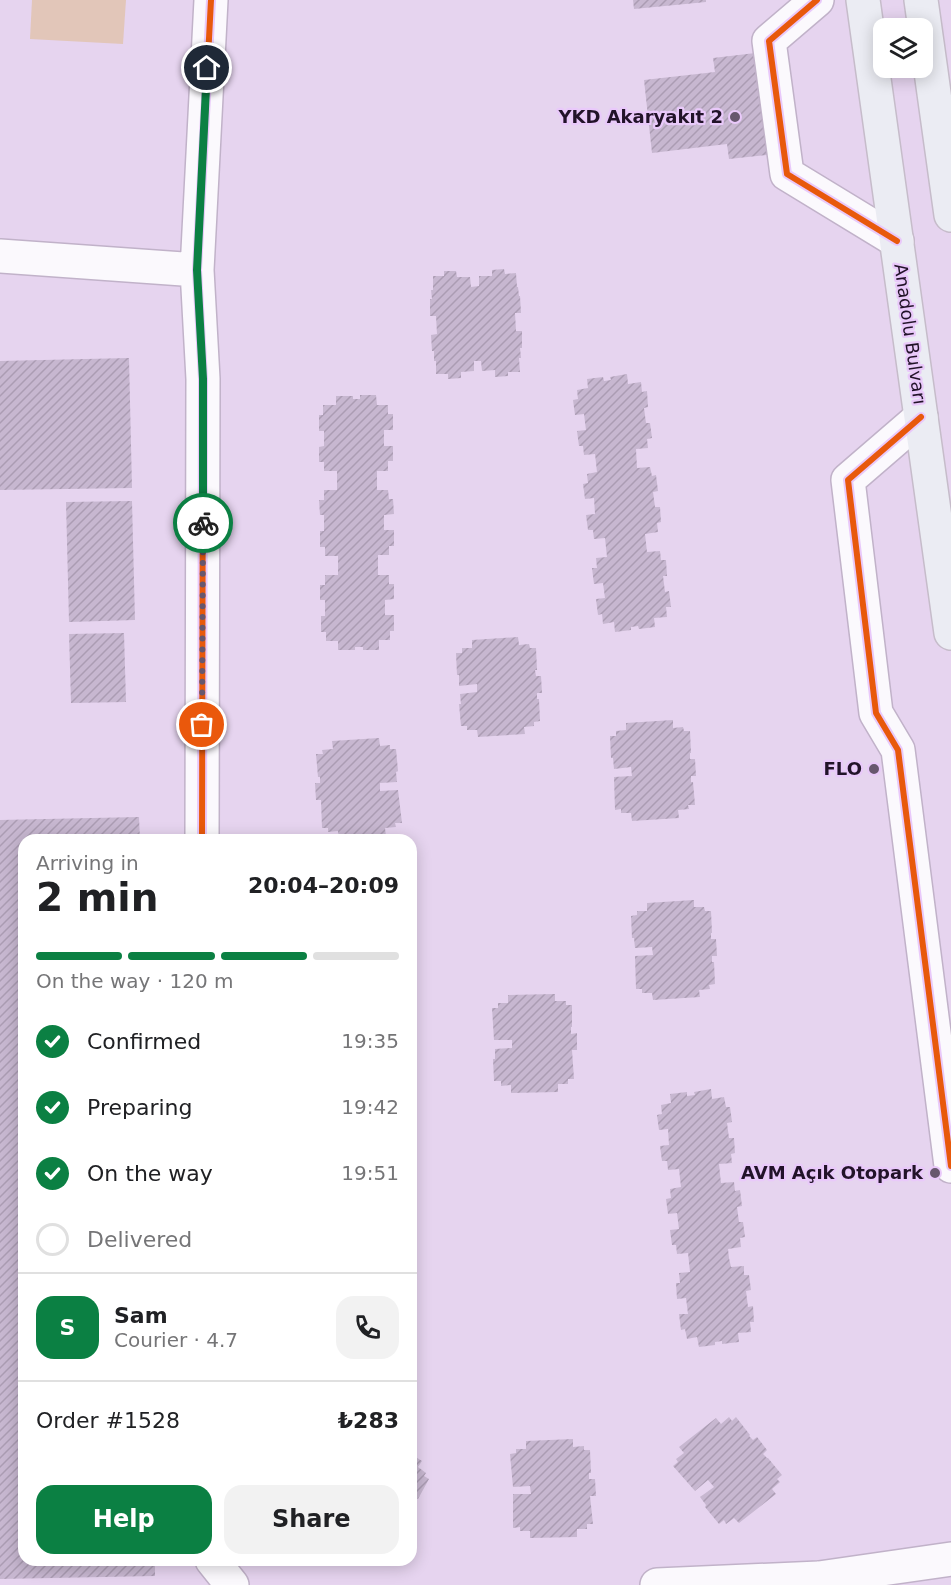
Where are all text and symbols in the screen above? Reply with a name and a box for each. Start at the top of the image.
map controls [873,18,933,78]
button: layers [873,18,933,78]
pin [181,42,232,93]
icon: home [190,51,223,84]
place label: YKD Akaryakıt 2 [557,106,723,127]
marker: YKD Akaryakıt 2 [728,110,742,124]
street label: Anadolu Bulvarı [890,262,931,406]
courier [173,493,233,553]
icon: bike [187,507,220,540]
pin [176,699,227,750]
icon: bag [185,708,218,741]
place label: FLO [824,758,862,779]
marker: FLO [867,762,881,776]
text: Arriving in [36,851,139,875]
text: 20:04–20:09 [248,873,399,898]
text: 2 min [36,875,158,920]
text: On the way · 120 m [36,969,234,993]
icon: check [36,1025,69,1058]
text: Confirmed [87,1029,201,1054]
text: 19:35 [341,1029,399,1053]
icon: check [36,1091,69,1124]
text: Preparing [87,1095,193,1120]
text: 19:42 [341,1095,399,1119]
icon: check [36,1157,69,1190]
text: On the way [87,1161,213,1186]
text: 19:51 [341,1161,399,1185]
place label: AVM Açık Otopark [741,1162,924,1183]
marker: AVM Açık Otopark [928,1166,942,1180]
text: Delivered [87,1227,192,1252]
button: phone [336,1296,399,1359]
text: Sam [114,1303,168,1328]
text: S [60,1315,75,1340]
text: Courier · 4.7 [114,1328,238,1352]
text: Order #1528 [36,1408,180,1433]
text: ₺283 [338,1408,399,1433]
button: Help [36,1485,212,1554]
button: Share [224,1485,399,1554]

